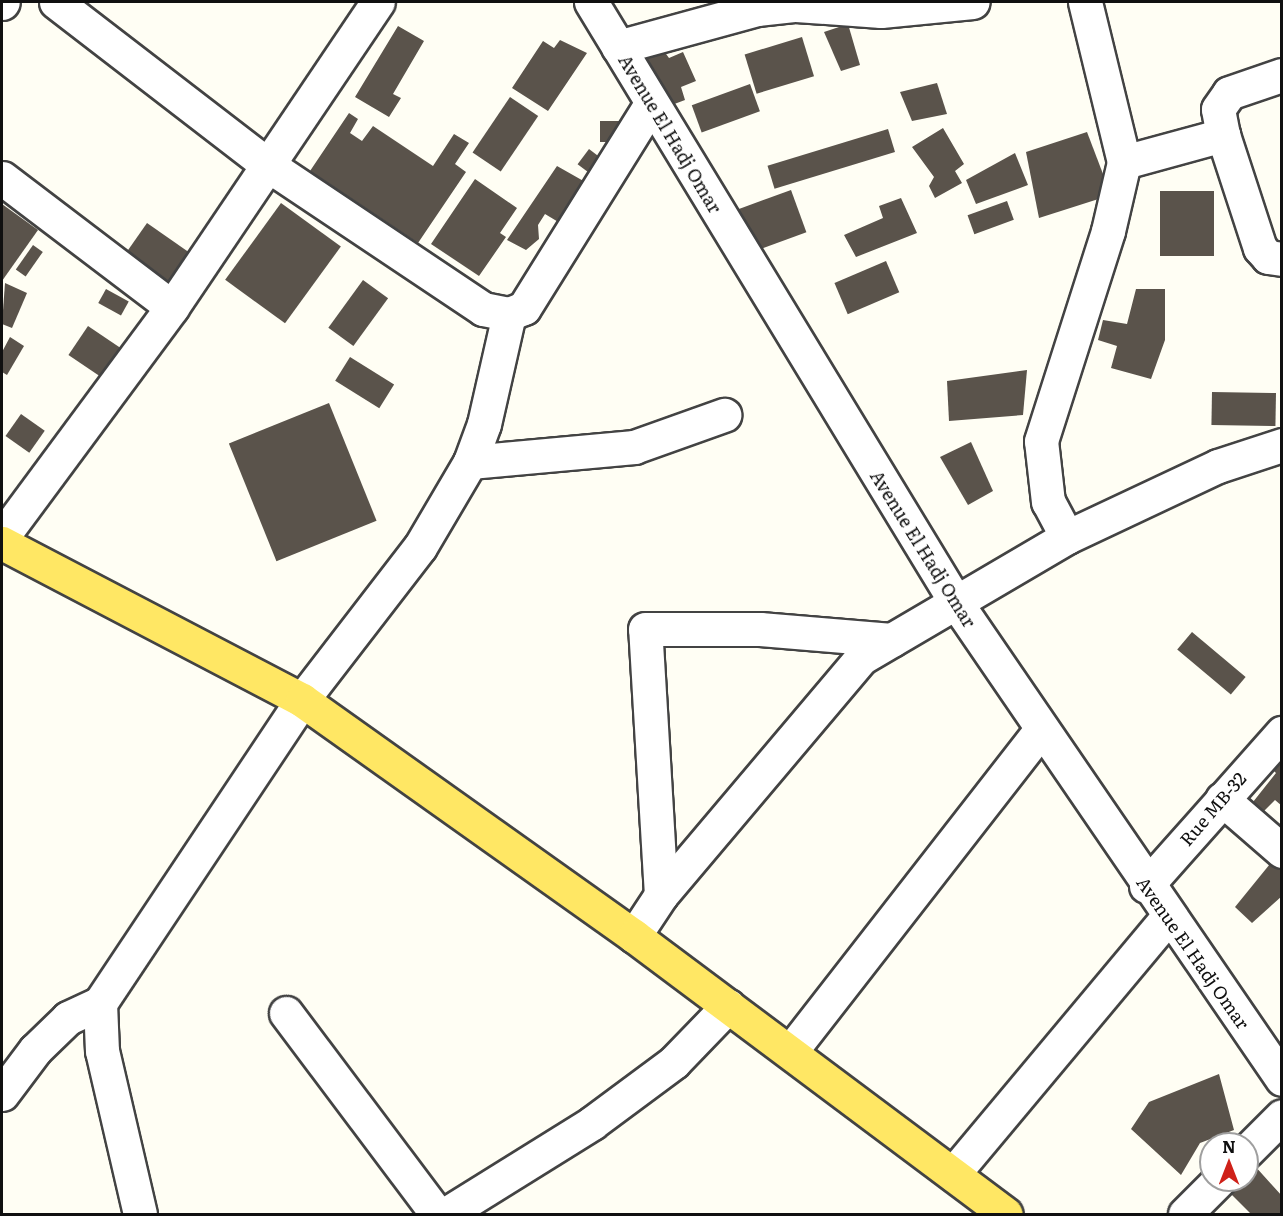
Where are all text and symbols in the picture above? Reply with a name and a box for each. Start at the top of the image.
street label: Avenue El Hadj Omar [614,51,726,217]
street label: Avenue El Hadj Omar [866,466,980,632]
street label: Rue MB-32 [1175,768,1251,850]
street label: Avenue El Hadj Omar [1132,873,1254,1033]
north arrow [1199,1132,1259,1192]
text: N [1222,1134,1236,1158]

